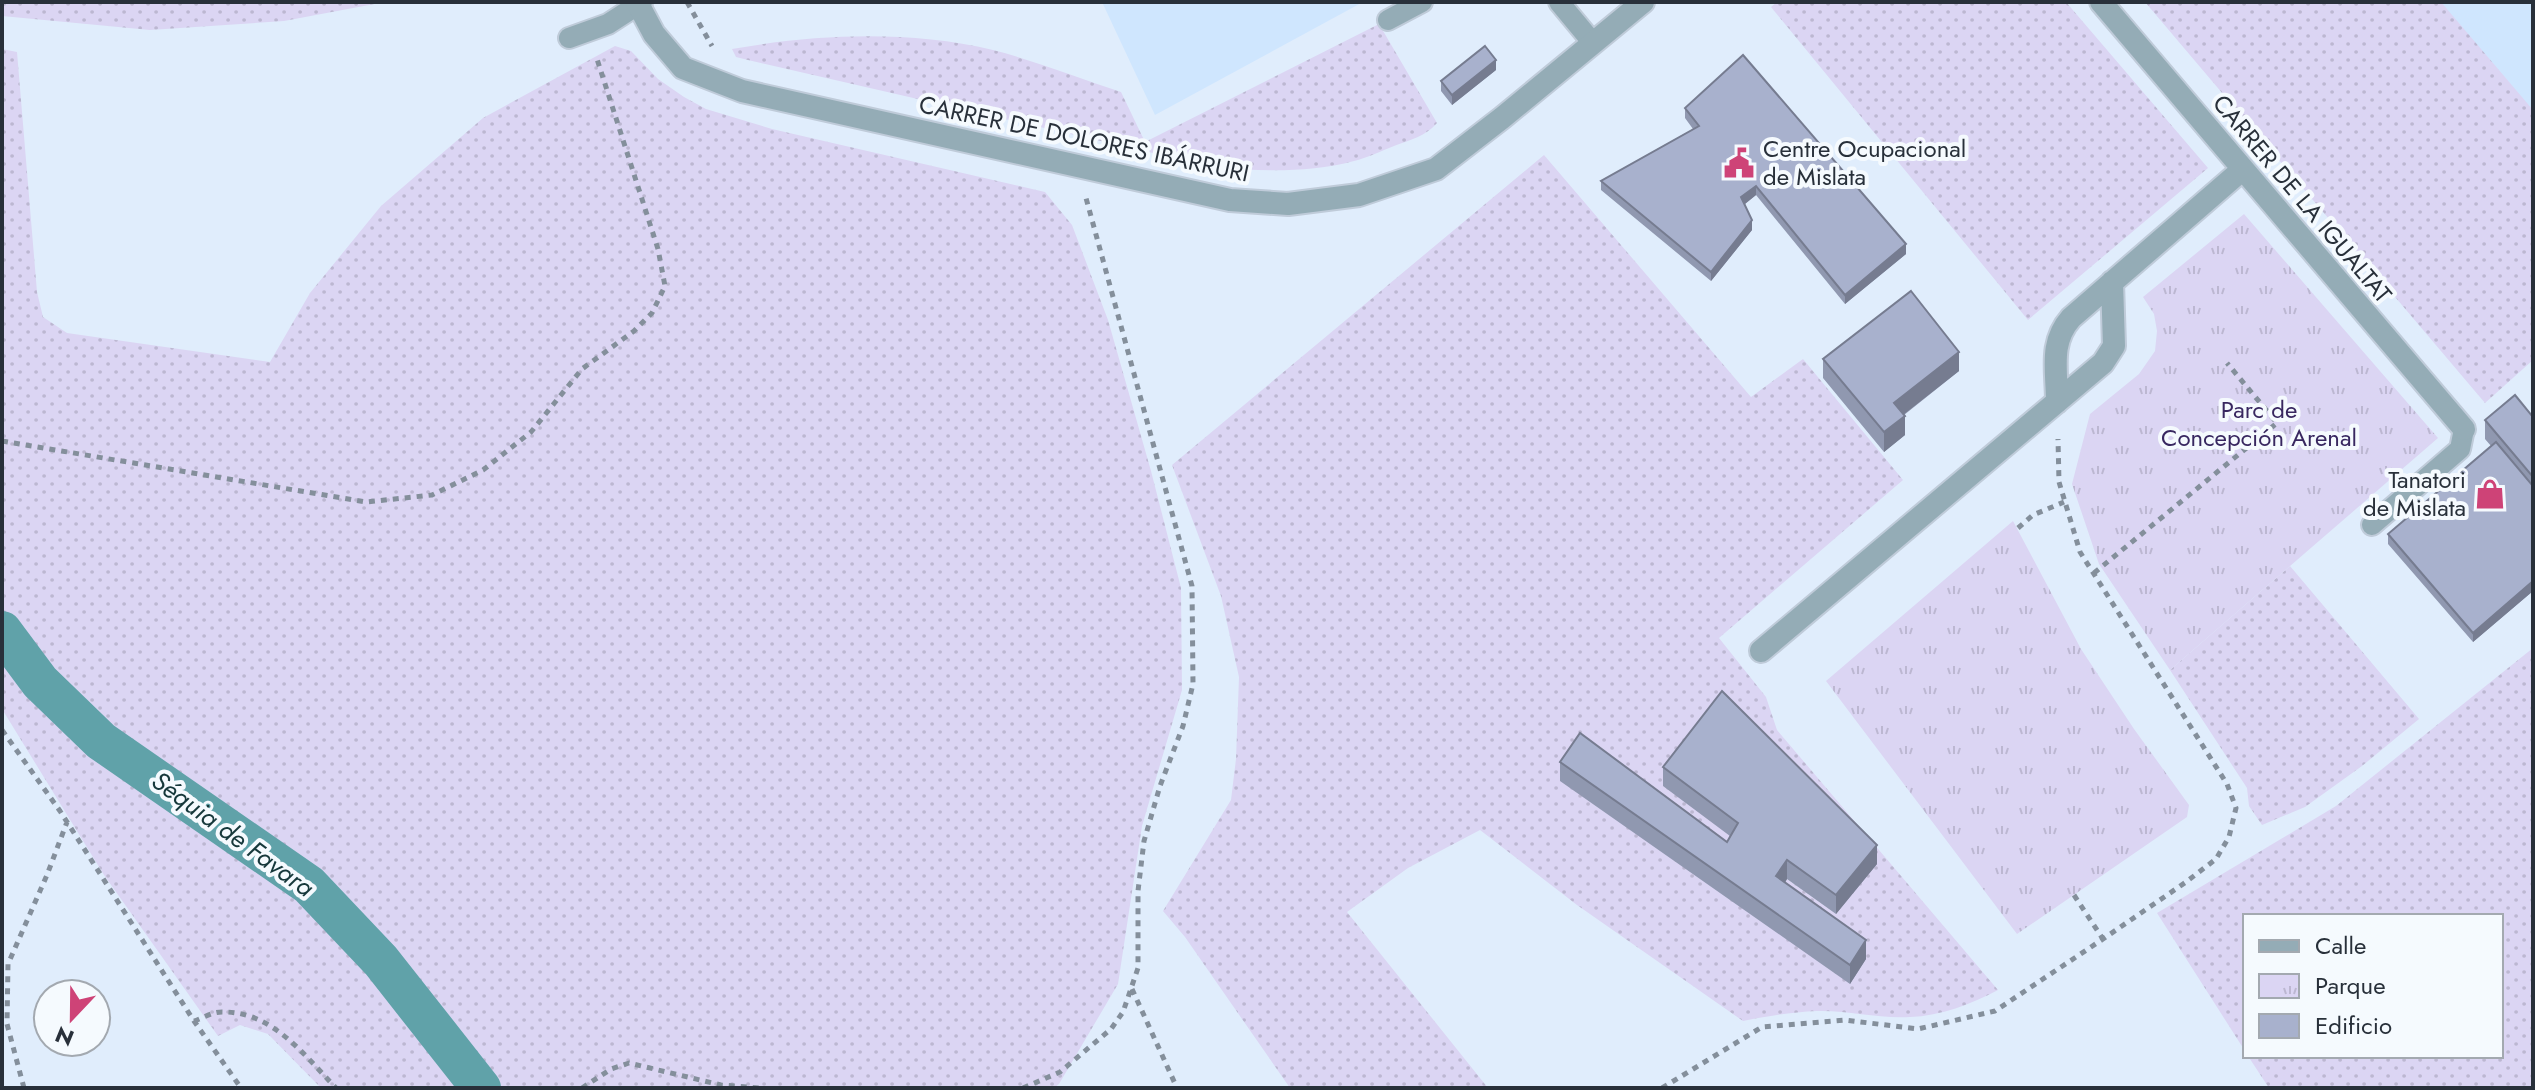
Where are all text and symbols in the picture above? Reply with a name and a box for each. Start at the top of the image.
street label: CARRER DE DOLORES IBÁRRURI [916,86,1252,191]
street label: CARRER DE LA IGUALTAT [2205,87,2400,310]
place label: Centre Ocupacional de Mislata [1763,131,1966,194]
public building icon: Centre Ocupacional de Mislata [1722,146,1756,180]
park label: Parc de Concepción Arenal [2161,392,2357,455]
place label: Tanatori de Mislata [2363,462,2466,525]
shop icon: Tanatori de Mislata [2473,477,2507,511]
water label: Séquia de Favara [144,762,323,906]
legend [2243,914,2503,1058]
text: Calle [2315,928,2366,963]
text: Parque [2315,968,2386,1003]
north arrow [32,978,112,1058]
text: Edificio [2315,1008,2392,1043]
text: N [50,1018,79,1055]

